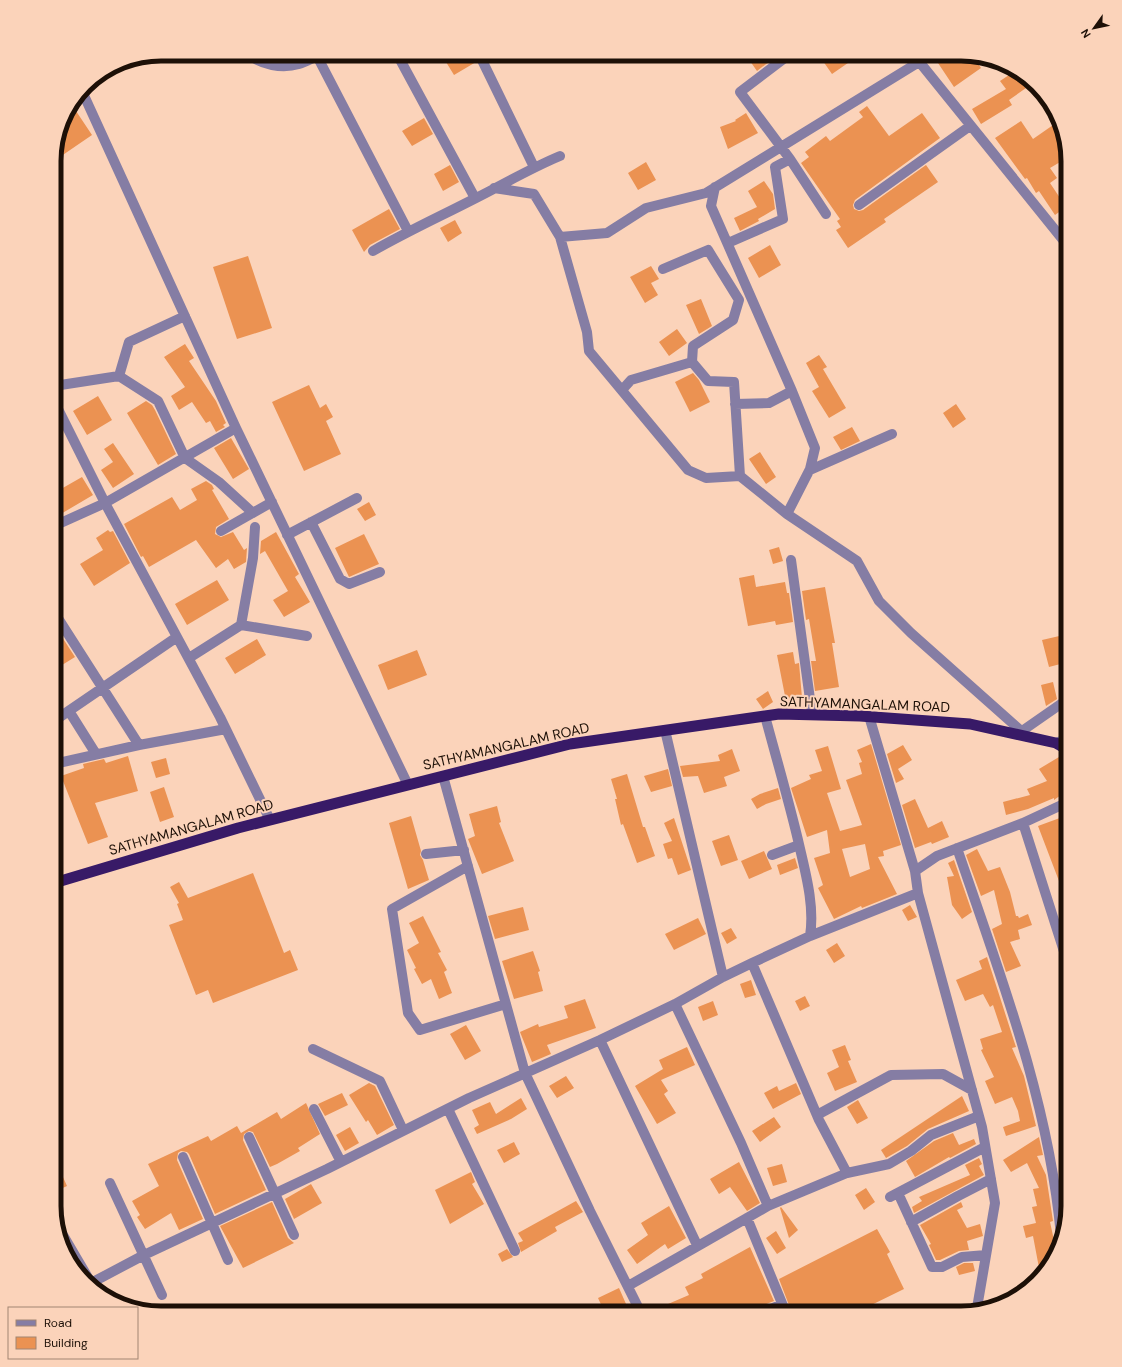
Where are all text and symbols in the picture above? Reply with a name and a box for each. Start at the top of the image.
north arrow [1074,8,1114,48]
text: N [1078,26,1094,41]
street label: SATHYAMANGALAM ROAD [780,692,950,716]
street label: SATHYAMANGALAM ROAD [421,718,591,774]
street label: SATHYAMANGALAM ROAD [107,795,275,859]
legend [8,1307,138,1359]
text: Road [44,1315,72,1331]
text: Building [44,1335,88,1351]

